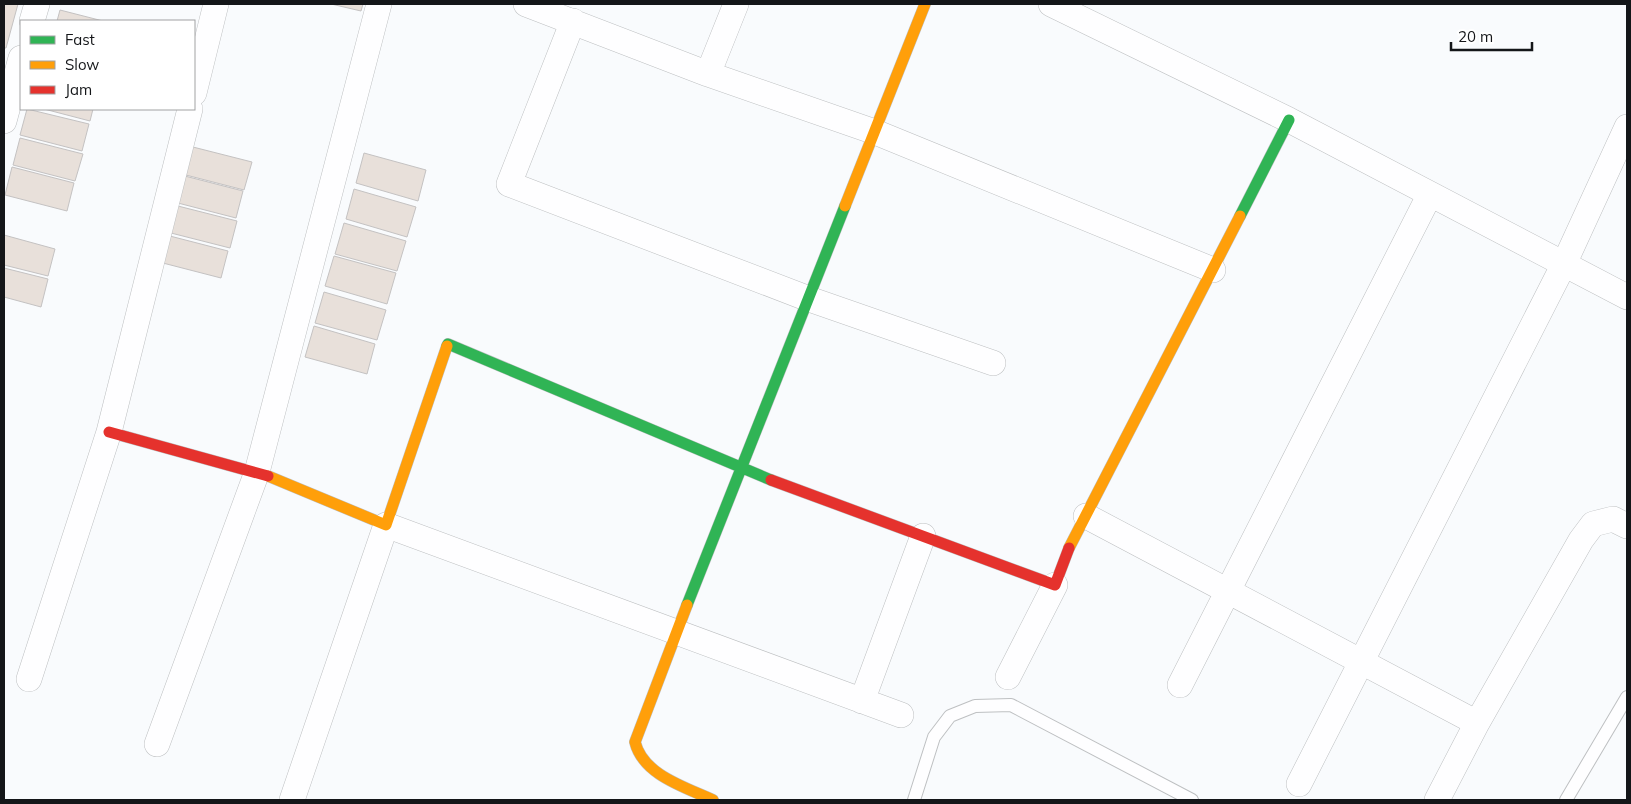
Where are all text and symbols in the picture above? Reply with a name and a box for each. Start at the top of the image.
legend [20,20,195,110]
scale bar [1451,20,1532,52]
text: 20 m [1458,27,1493,46]
text: Fast [65,30,95,49]
text: Slow [65,55,99,74]
text: Jam [65,80,92,99]

